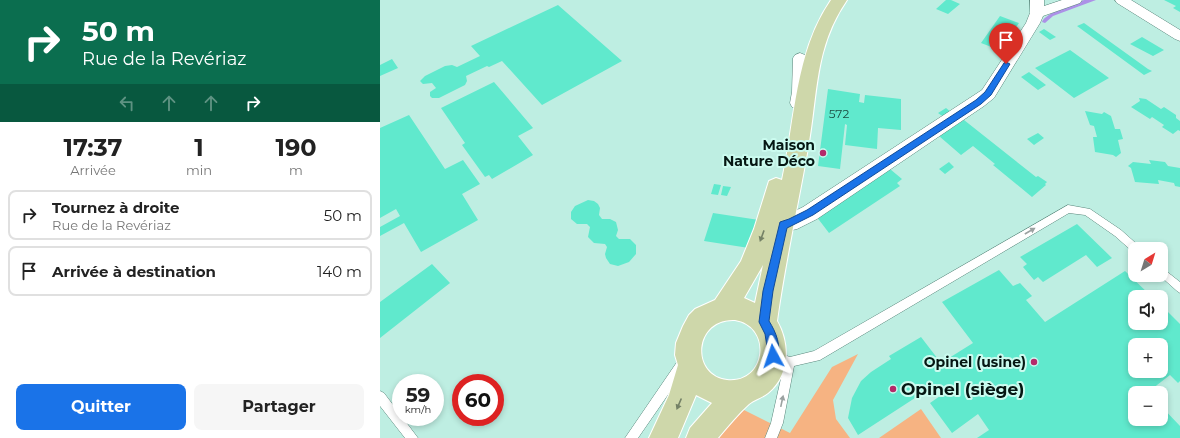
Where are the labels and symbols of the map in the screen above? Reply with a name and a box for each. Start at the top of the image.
pin [989,23,1023,64]
house number: 572 [829,106,849,121]
place label: Maison Nature Déco [723,136,815,170]
marker: Maison Nature Déco [818,148,828,158]
one-way arrow [1025,228,1036,235]
one-way arrow [759,230,765,242]
north arrow [1128,242,1168,282]
position arrow [752,335,794,377]
place label: Opinel (usine) [924,353,1026,371]
marker: Opinel (usine) [1029,357,1039,367]
speed limit sign: 60 [452,374,504,426]
place label: Opinel (siège) [901,379,1024,399]
marker: Opinel (siège) [888,384,898,394]
one-way arrow [779,395,785,407]
one-way arrow [676,398,682,410]

